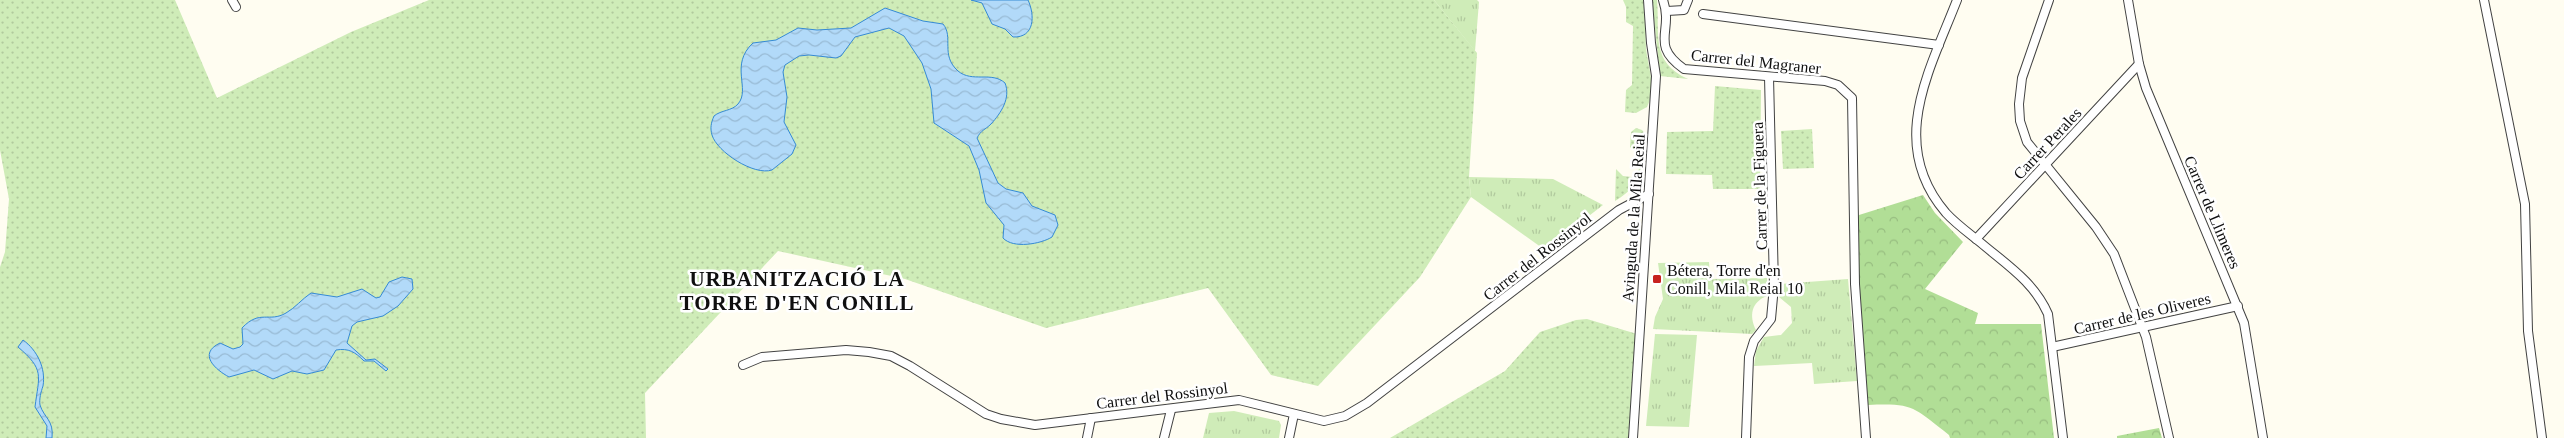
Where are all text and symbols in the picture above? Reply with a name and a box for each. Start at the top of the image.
street label: Carrer del Magraner [1690,46,1822,78]
street label: Carrer Perales [2010,104,2085,182]
street label: Carrer de la Figuera [1749,121,1771,250]
street label: Avinguda de la Mila Reial [1619,133,1649,303]
street label: Carrer de Llimeres [2181,153,2244,271]
street label: Carrer del Rossinyol [1480,209,1596,305]
place label: Bétera, Torre d'en Conill, Mila Reial 10 [1667,262,1803,297]
district label: URBANITZACIÓ LA TORRE D'EN CONILL [680,267,914,315]
marker: Bétera, Torre d'en Conill, Mila Reial 10 [1651,273,1663,285]
street label: Carrer de les Oliveres [2072,289,2212,338]
street label: Carrer del Rossinyol [1095,379,1229,413]

